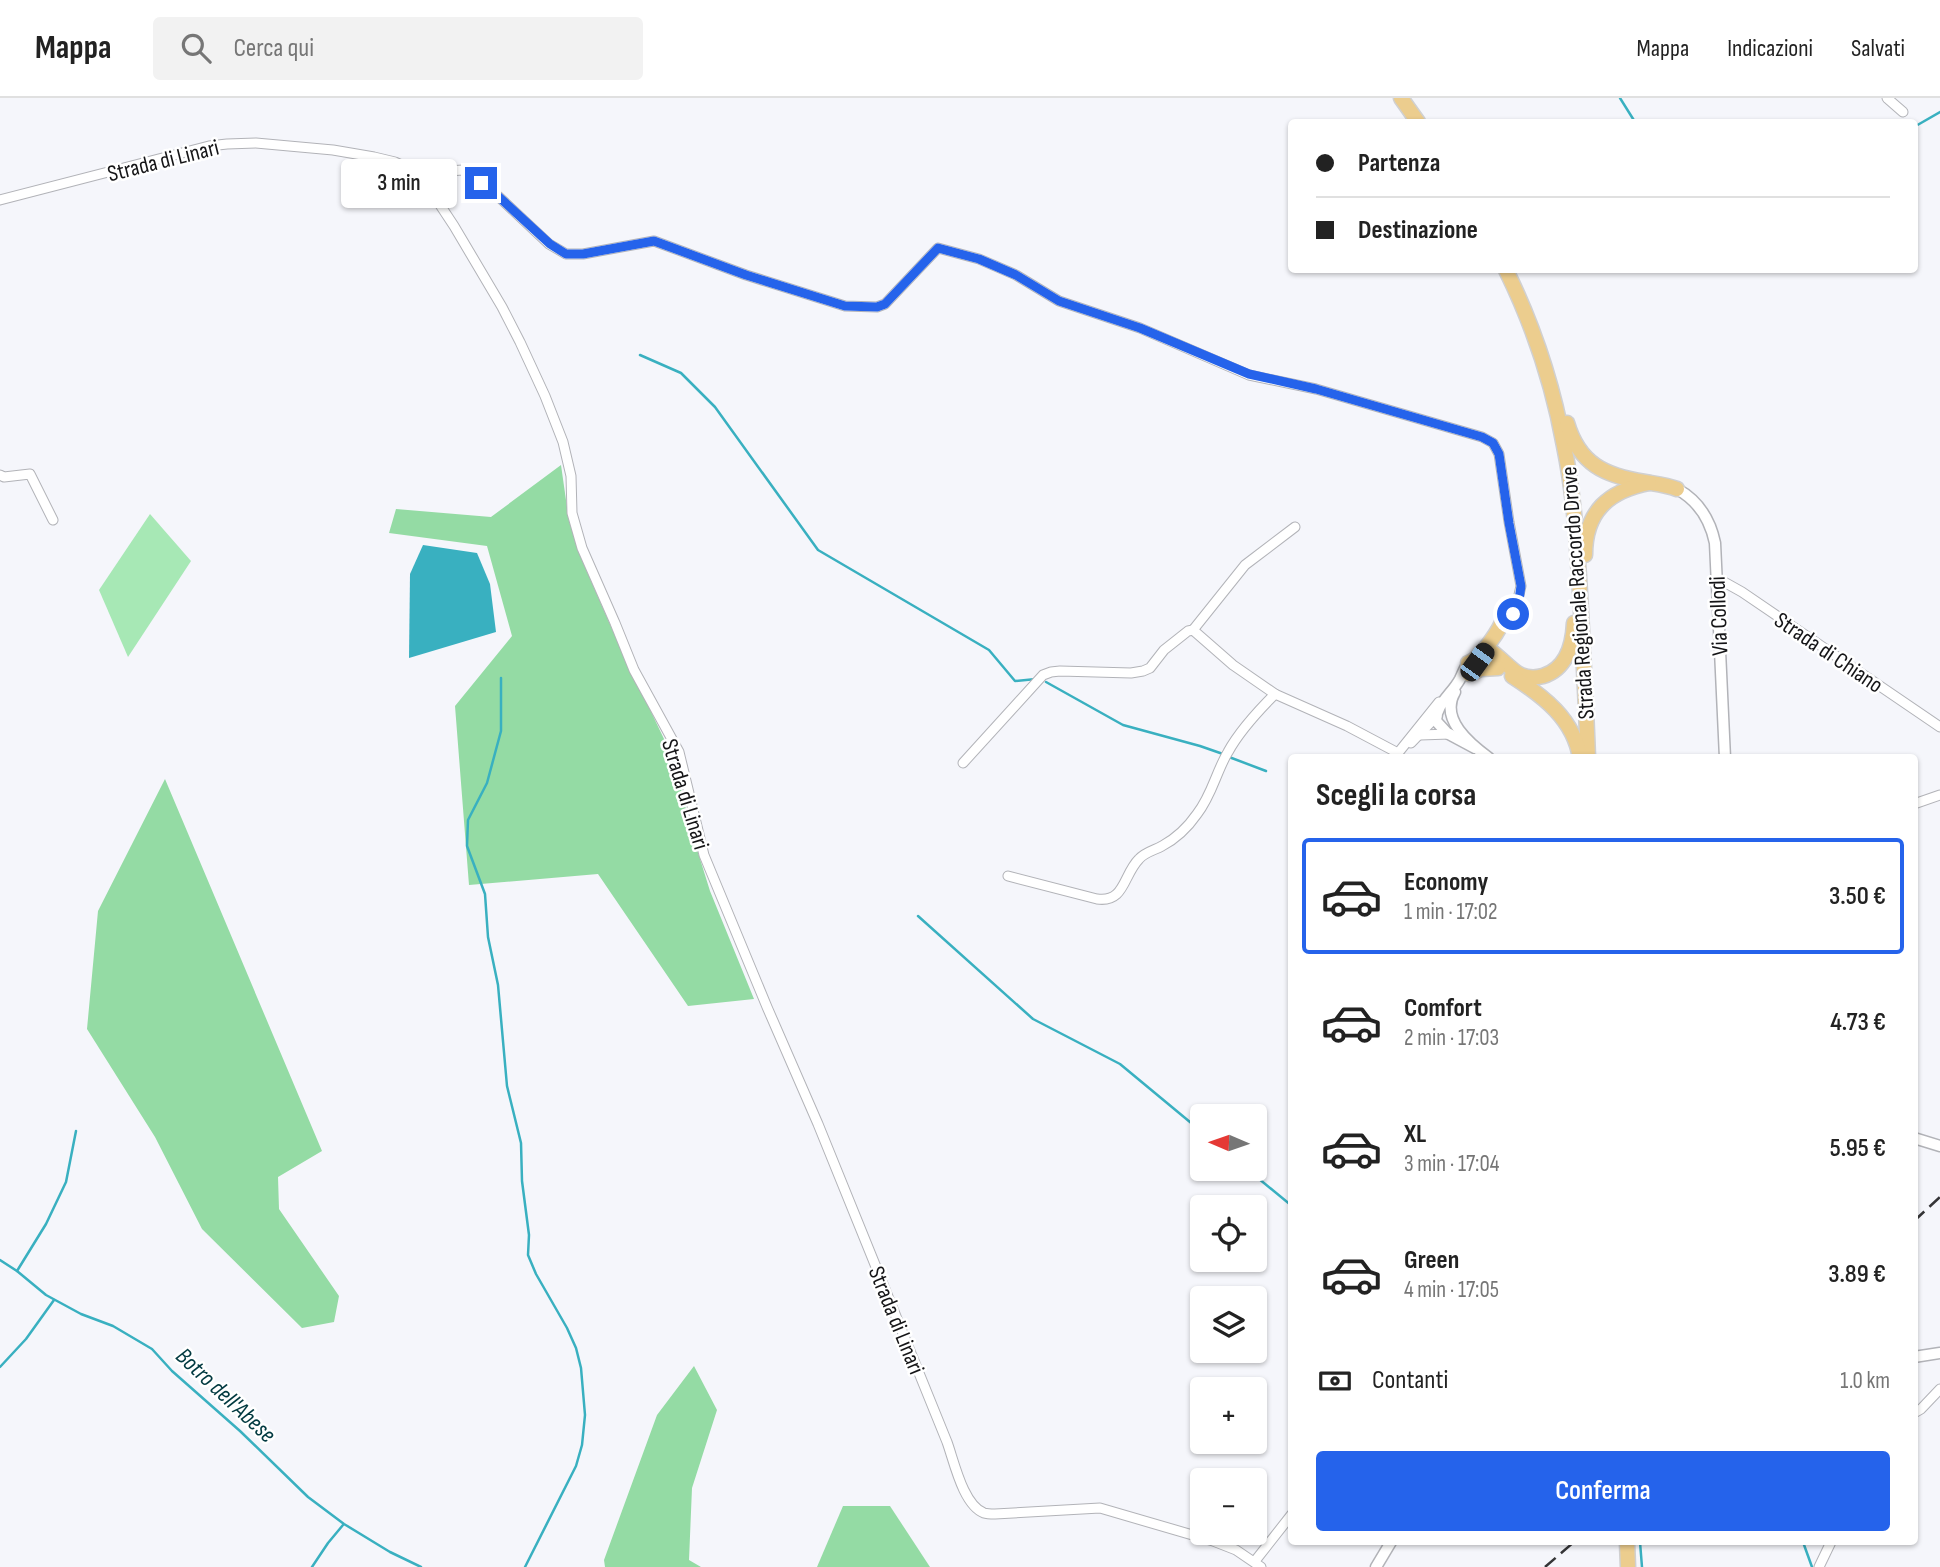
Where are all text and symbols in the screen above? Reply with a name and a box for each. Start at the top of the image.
search box [153,17,643,80]
text: Mappa [35,28,111,68]
icon: search [177,29,215,67]
text: Cerca qui [233,33,314,64]
text: Mappa [1637,34,1689,63]
text: Indicazioni [1727,34,1813,63]
text: Salvati [1851,34,1905,63]
street label: Strada di Linari [105,134,222,188]
text: Partenza [1358,148,1440,179]
callout: 3 min [341,158,456,208]
route end [465,167,497,199]
text: 3 min [377,169,421,197]
text: Destinazione [1358,215,1478,246]
street label: Strada Regionale Raccordo Drove [1555,466,1601,720]
street label: Via Collodi [1704,576,1734,656]
route start [1497,598,1529,630]
street label: Strada di Chiano [1769,606,1888,699]
car [1457,639,1498,685]
street label: Strada di Linari [655,736,715,853]
text: Scegli la corsa [1316,776,1476,815]
icon: car [1320,865,1383,928]
text: Economy [1404,867,1488,898]
text: 3.50 € [1829,881,1886,912]
text: 1 min · 17:02 [1404,898,1498,926]
icon: car [1320,991,1383,1054]
text: Comfort [1404,993,1482,1024]
text: 4.73 € [1830,1007,1886,1038]
text: 2 min · 17:03 [1404,1024,1499,1052]
north arrow [1190,1104,1267,1181]
map controls [1190,1104,1267,1545]
icon: car [1320,1117,1383,1180]
text: XL [1404,1119,1426,1150]
text: 5.95 € [1830,1133,1886,1164]
text: 3 min · 17:04 [1404,1150,1499,1178]
button: locate [1190,1195,1267,1272]
icon: car [1320,1243,1383,1306]
text: Green [1404,1245,1459,1276]
text: 3.89 € [1828,1259,1886,1290]
street label: Strada di Linari [862,1262,930,1378]
text: 4 min · 17:05 [1404,1276,1499,1304]
button: layers [1190,1286,1267,1363]
water label: Botro dell'Abese [170,1342,282,1449]
icon: cash [1316,1362,1354,1400]
text: Contanti [1372,1365,1448,1396]
text: 1.0 km [1840,1367,1890,1395]
button: + [1190,1377,1267,1454]
button: Conferma [1316,1451,1890,1531]
button: − [1190,1468,1267,1545]

